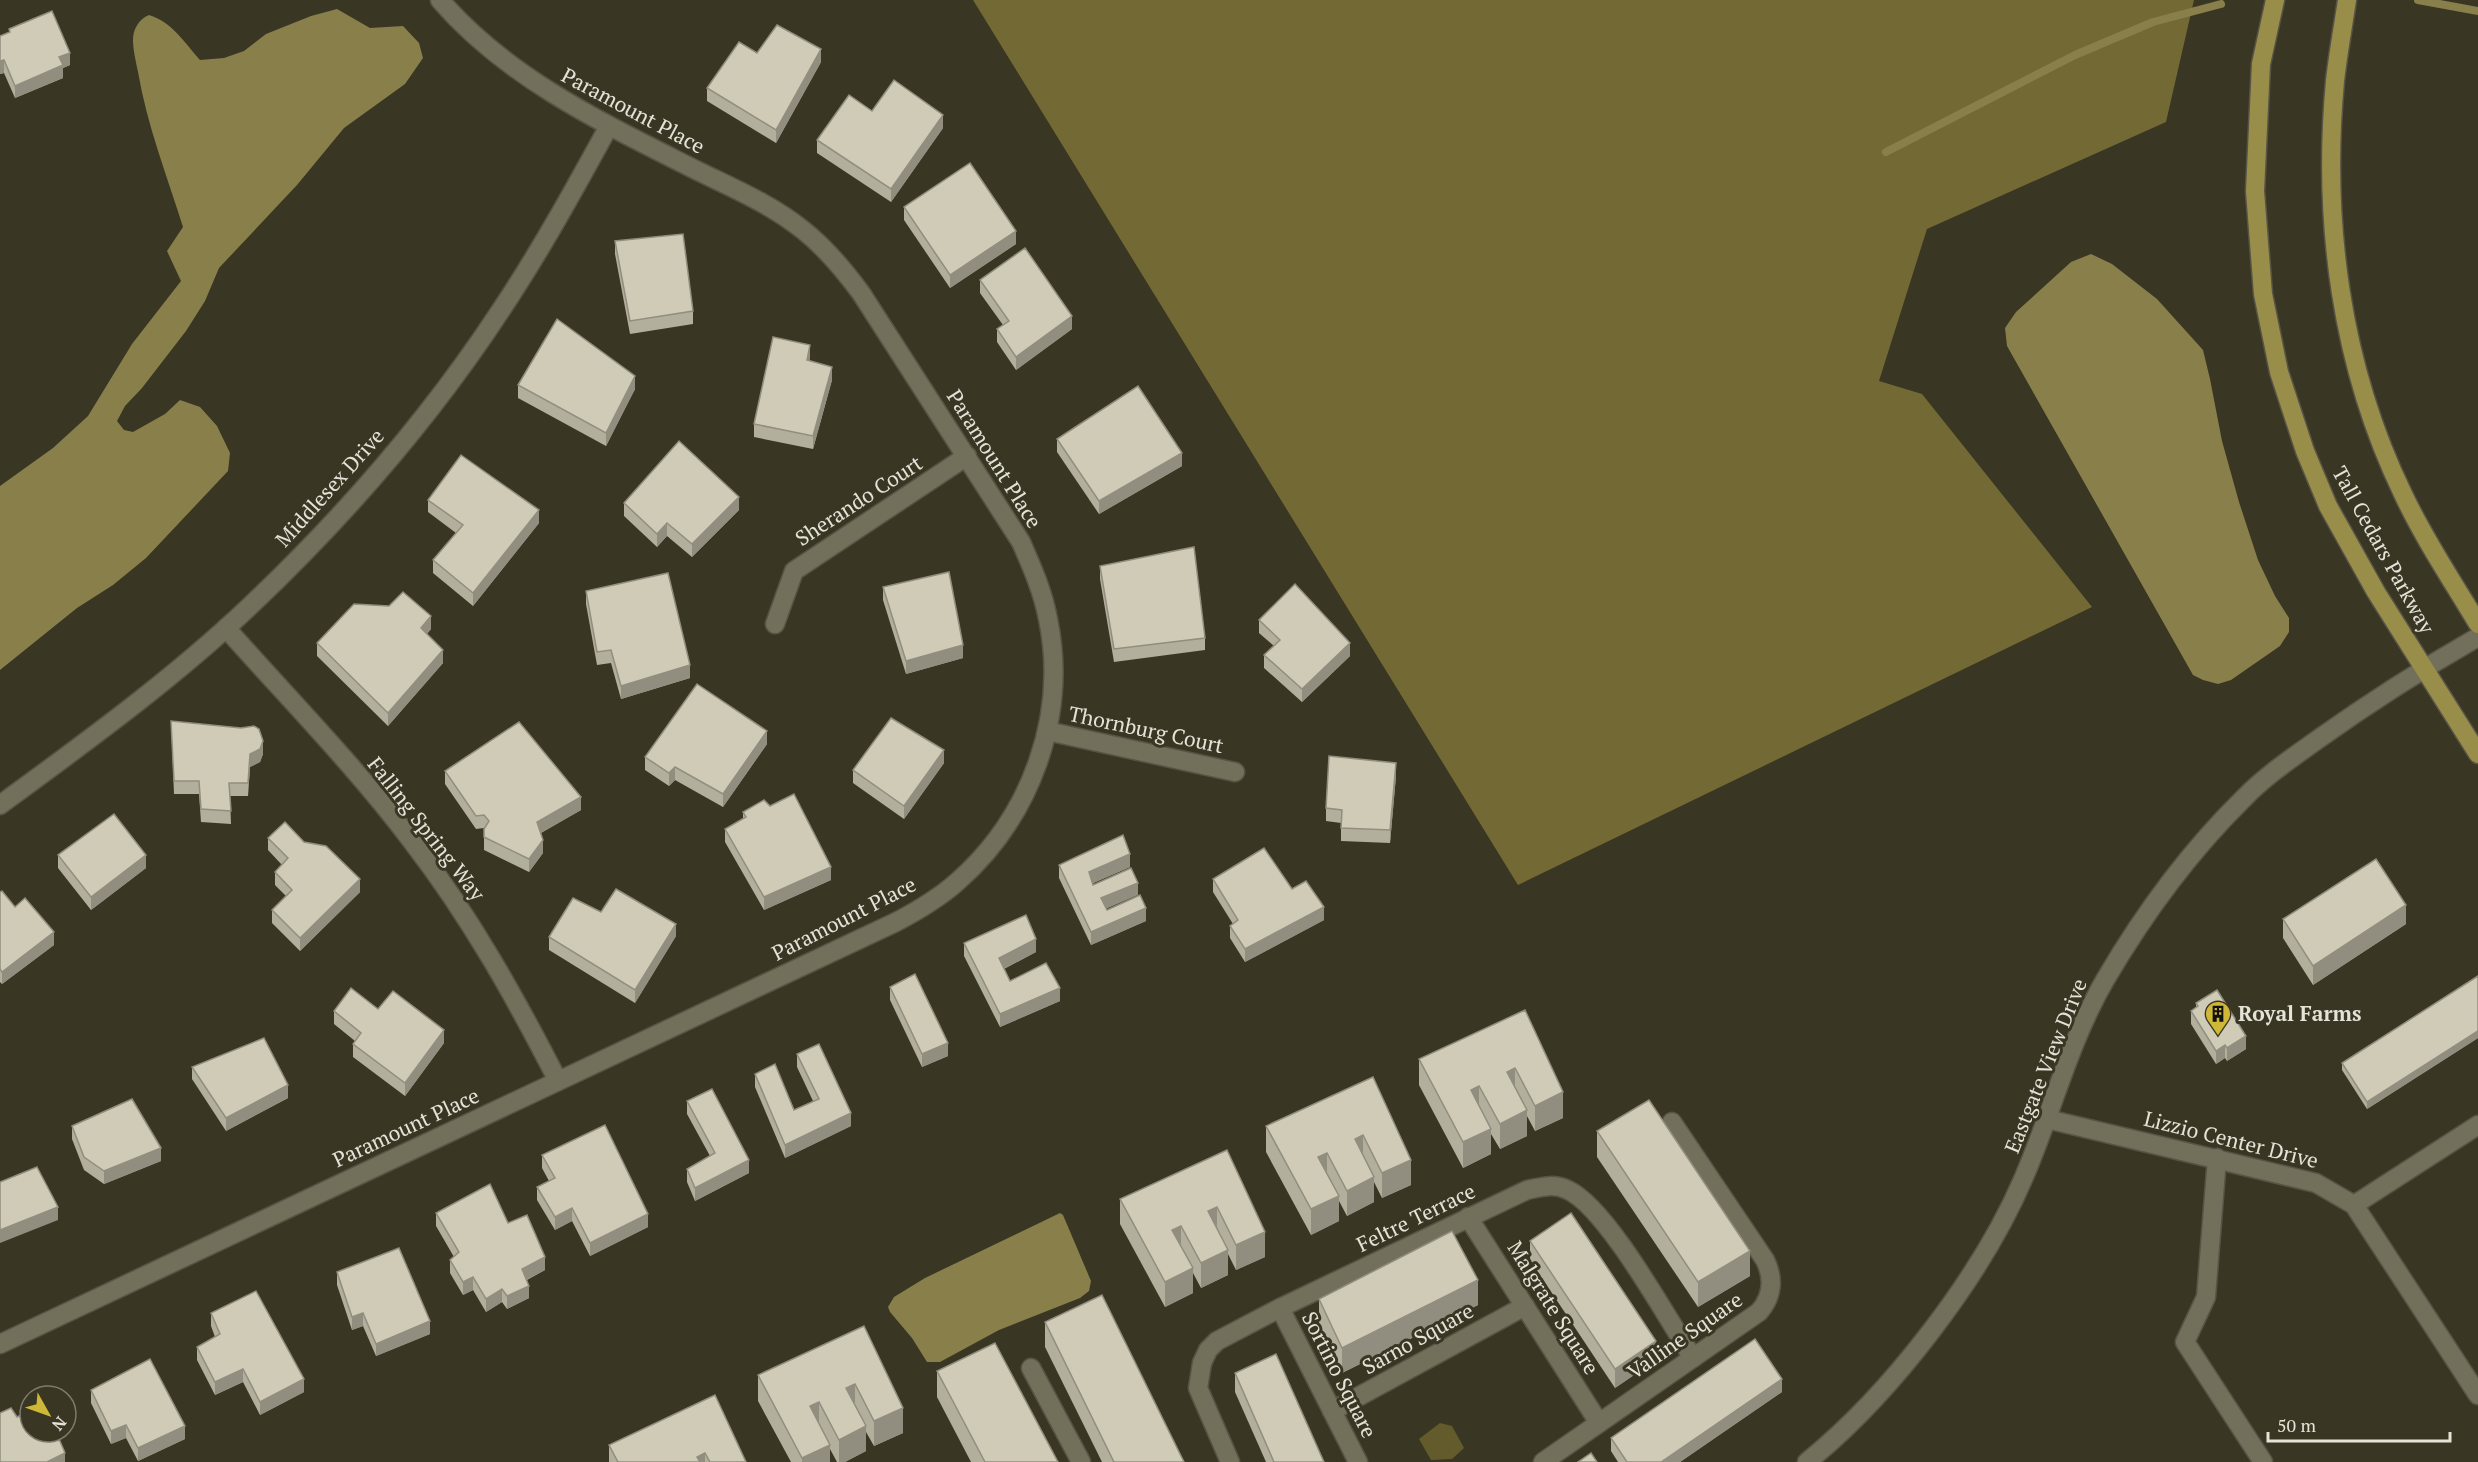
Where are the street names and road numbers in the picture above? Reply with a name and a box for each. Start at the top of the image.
street label: Paramount Place [557,61,710,160]
street label: Paramount Place [941,384,1049,533]
street label: Middlesex Drive [269,422,390,552]
street label: Sherando Court [790,448,928,552]
street label: Tall Cedars Parkway [2326,461,2442,639]
street label: Thornburg Court [1066,699,1226,759]
street label: Falling Spring Way [362,751,492,906]
street label: Paramount Place [767,870,920,967]
street label: Eastgate View Drive [1997,974,2093,1157]
street label: Paramount Place [328,1081,483,1173]
street label: Lizzio Center Drive [2141,1104,2321,1174]
street label: Feltre Terrace [1352,1176,1480,1258]
street label: Malgrate Square [1502,1235,1606,1379]
street label: Valline Square [1621,1285,1748,1385]
street label: Sarno Square [1357,1296,1478,1380]
street label: Sortino Square [1296,1307,1384,1443]

